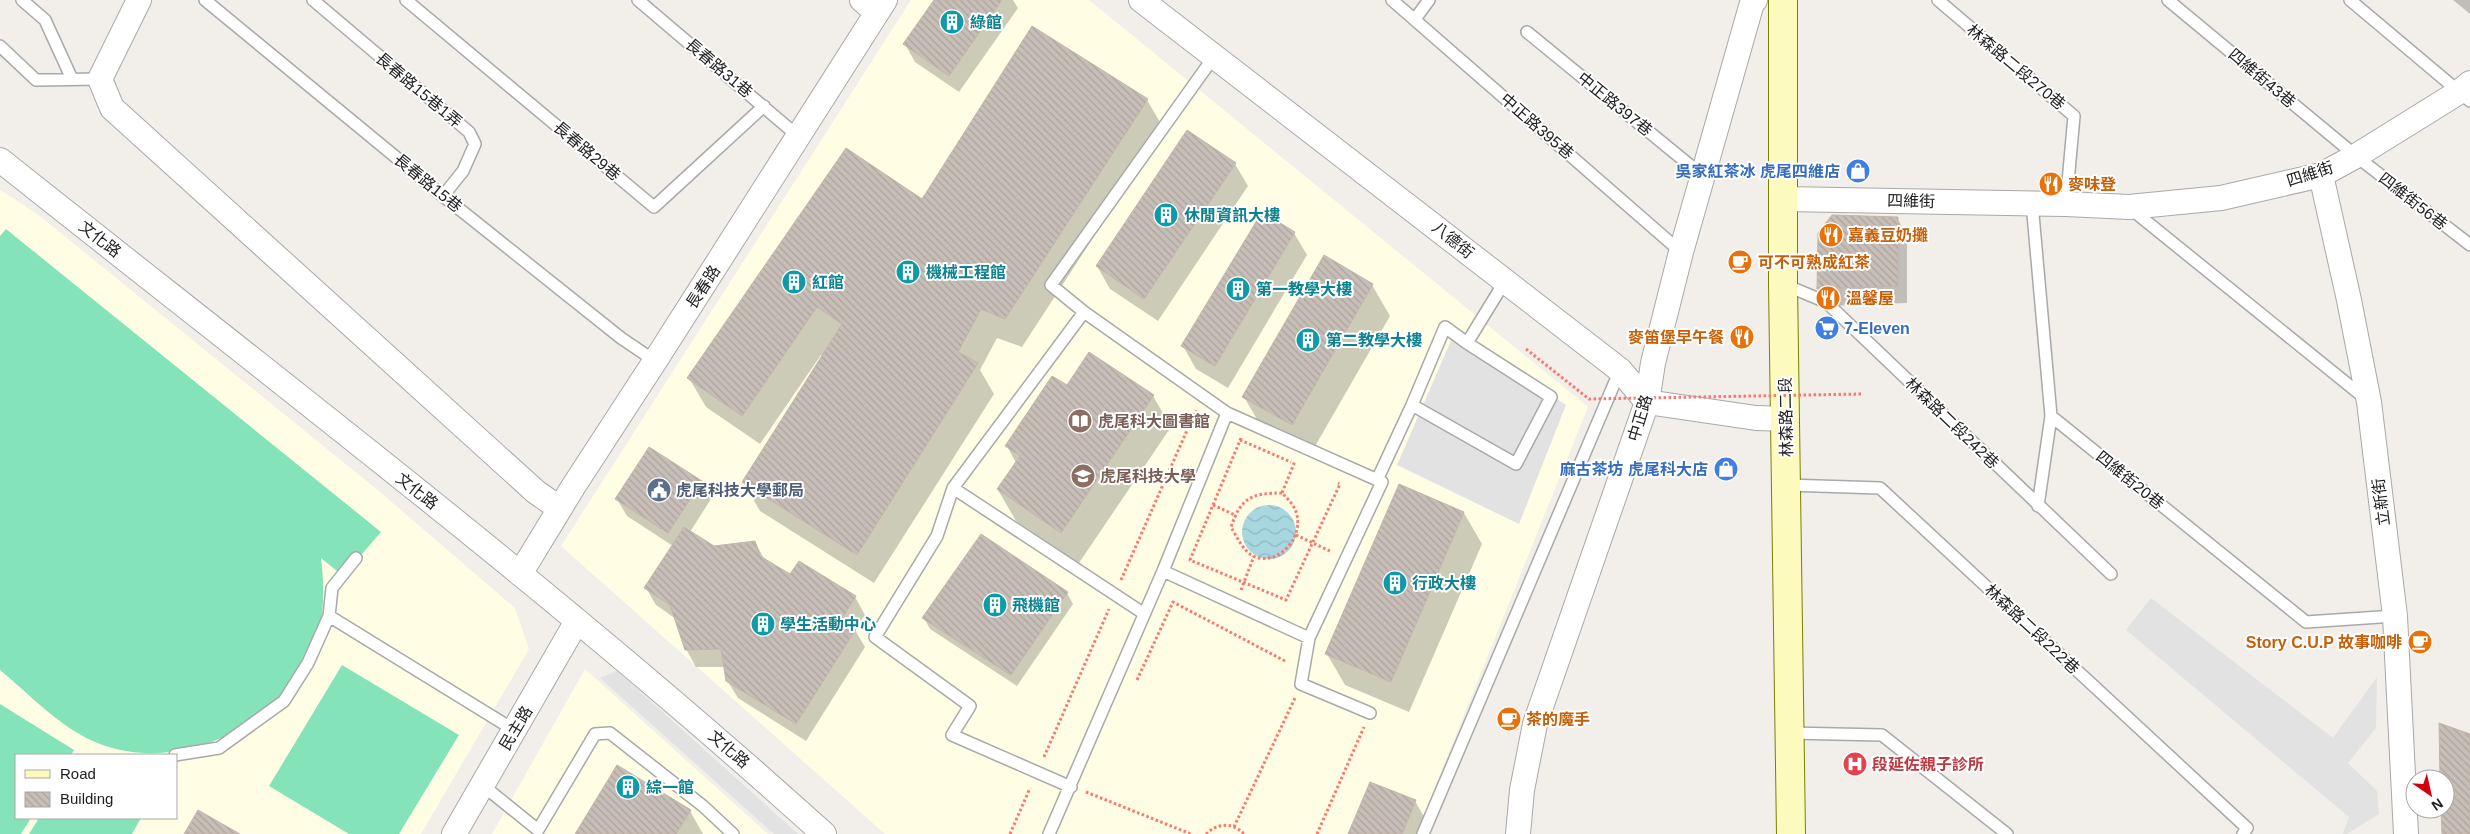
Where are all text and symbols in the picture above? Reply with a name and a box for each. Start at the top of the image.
building icon: 綠館 [939,9,965,35]
place label: 綠館 [970,14,1002,31]
street label: 林森路二段270巷 [1964,21,2068,113]
street label: 長春路31巷 [682,35,756,101]
street label: 四維街43巷 [2225,45,2299,111]
street label: 長春路15巷1弄 [373,49,465,131]
street label: 中正路397巷 [1574,69,1656,139]
street label: 中正路395巷 [1497,90,1577,162]
street label: 長春路29巷 [550,118,624,184]
street label: 長春路15巷 [391,151,465,215]
shop icon: 吳家紅茶冰 虎尾四維店 [1845,158,1871,184]
street label: 四維街 [2285,158,2335,190]
place label: 吳家紅茶冰 虎尾四維店 [1676,163,1840,180]
street label: 四維街56巷 [2376,169,2450,233]
restaurant icon: 麥味登 [2038,171,2064,197]
place label: 麥味登 [2068,176,2116,193]
street label: 四維街 [1887,192,1935,210]
building icon: 休閒資訊大樓 [1153,202,1179,228]
place label: 休閒資訊大樓 [1184,206,1280,224]
street label: 文化路 [76,218,124,260]
street label: 八德街 [1429,218,1477,262]
restaurant icon: 嘉義豆奶攤 [1818,222,1844,248]
place label: 嘉義豆奶攤 [1848,226,1928,244]
cafe icon: 可不可熟成紅茶 [1727,249,1753,275]
place label: 可不可熟成紅茶 [1758,253,1870,271]
building icon: 機械工程館 [895,259,921,285]
street label: 長春路 [683,262,723,312]
place label: 機械工程館 [926,264,1006,281]
building icon: 紅館 [781,269,807,295]
place label: 紅館 [812,274,844,291]
building icon: 第一教學大樓 [1225,276,1251,302]
place label: 第一教學大樓 [1256,280,1352,298]
restaurant icon: 溫馨屋 [1815,285,1841,311]
place label: 溫馨屋 [1846,290,1894,307]
supermarket icon: 7-Eleven [1814,315,1840,341]
place label: 7-Eleven [1844,320,1910,337]
restaurant icon: 麥笛堡早午餐 [1729,324,1755,350]
building icon: 第二教學大樓 [1295,327,1321,353]
place label: 麥笛堡早午餐 [1628,329,1724,346]
place label: 第二教學大樓 [1326,331,1422,349]
street label: 林森路二段242巷 [1902,374,2002,472]
street label: 林森路二段 [1777,377,1795,457]
street label: 中正路 [1625,393,1655,443]
library icon: 虎尾科大圖書館 [1067,408,1093,434]
place label: 虎尾科大圖書館 [1098,413,1210,430]
street label: 四維街20巷 [2093,448,2167,512]
shop icon: 麻古茶坊 虎尾科大店 [1713,456,1739,482]
place label: 麻古茶坊 虎尾科大店 [1560,460,1708,478]
school or university icon: 虎尾科技大學 [1070,463,1096,489]
place label: 虎尾科技大學 [1100,468,1196,485]
street label: 文化路 [393,470,441,512]
public building icon: 虎尾科技大學郵局 [646,477,672,503]
street label: 立新街 [2370,477,2392,527]
place label: 虎尾科技大學郵局 [676,482,804,499]
building icon: 行政大樓 [1382,570,1408,596]
place label: 行政大樓 [1412,575,1476,592]
street label: 林森路二段222巷 [1981,581,2083,677]
building icon: 飛機館 [982,592,1008,618]
place label: 飛機館 [1012,597,1060,614]
building icon: 學生活動中心 [750,611,776,637]
place label: 學生活動中心 [780,616,876,633]
cafe icon: Story C.U.P 故事咖啡 [2407,629,2433,655]
place label: Story C.U.P 故事咖啡 [2246,634,2402,651]
street label: 民主路 [496,703,536,753]
cafe icon: 茶的魔手 [1496,706,1522,732]
place label: 茶的魔手 [1526,711,1590,728]
street label: 文化路 [705,727,753,771]
hospital icon: 段延佐親子診所 [1842,751,1868,777]
legend [15,754,178,819]
place label: 段延佐親子診所 [1872,756,1984,773]
text: Road [60,765,96,782]
north arrow [2405,769,2455,819]
building icon: 綜一館 [615,774,641,800]
place label: 綜一館 [646,779,694,796]
text: Building [60,790,113,807]
text: N [2429,795,2446,814]

